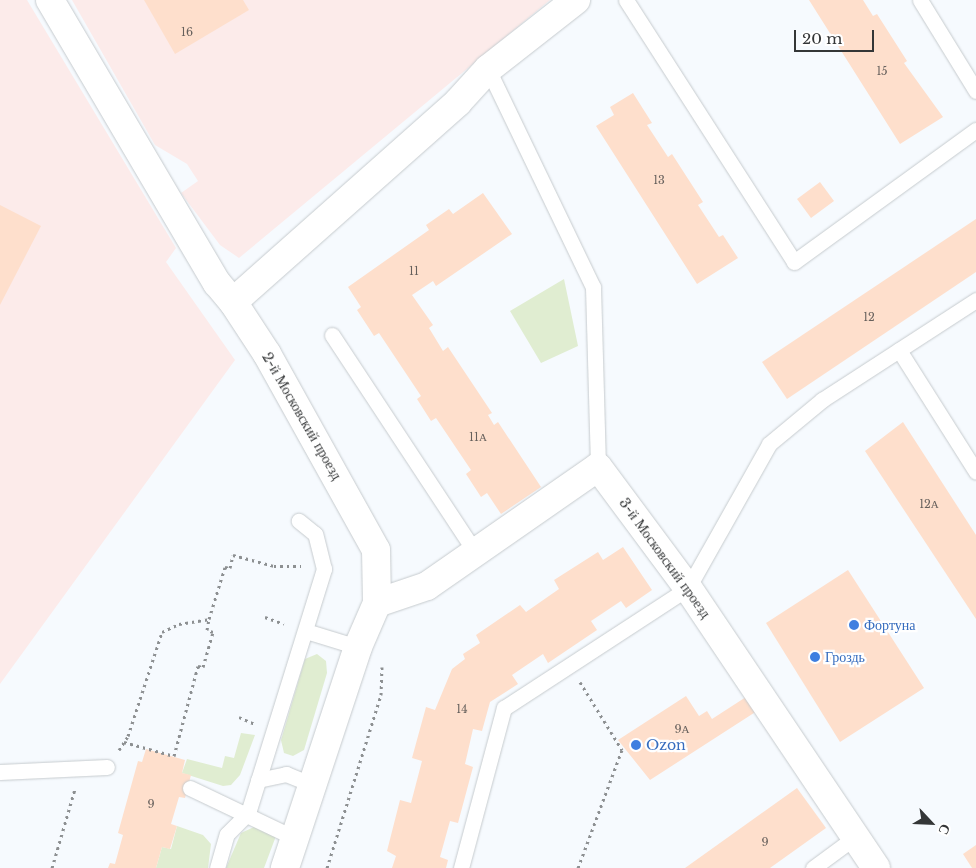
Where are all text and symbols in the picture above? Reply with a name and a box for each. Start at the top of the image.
scale bar [796,20,876,52]
house number: 16 [181,25,193,39]
text: 20 m [802,29,842,48]
house number: 15 [876,64,888,78]
house number: 13 [653,173,665,187]
house number: 11 [409,264,419,278]
house number: 12 [863,310,875,324]
street label: 2-й Московский проезд [259,349,345,483]
house number: 11А [469,430,487,444]
street label: 3-й Московский проезд [616,495,714,621]
house number: 12А [919,497,939,511]
place label: Фортуна [864,617,916,633]
marker: Фортуна [848,619,860,631]
place label: Гроздь [825,649,865,665]
marker: Гроздь [809,651,821,663]
house number: 14 [456,702,468,716]
house number: 9А [674,722,690,736]
place label: Ozon [646,737,686,753]
marker: Ozon [630,739,642,751]
house number: 9 [147,797,155,811]
north arrow [906,798,956,848]
text: С [934,821,955,838]
house number: 9 [761,835,769,849]

